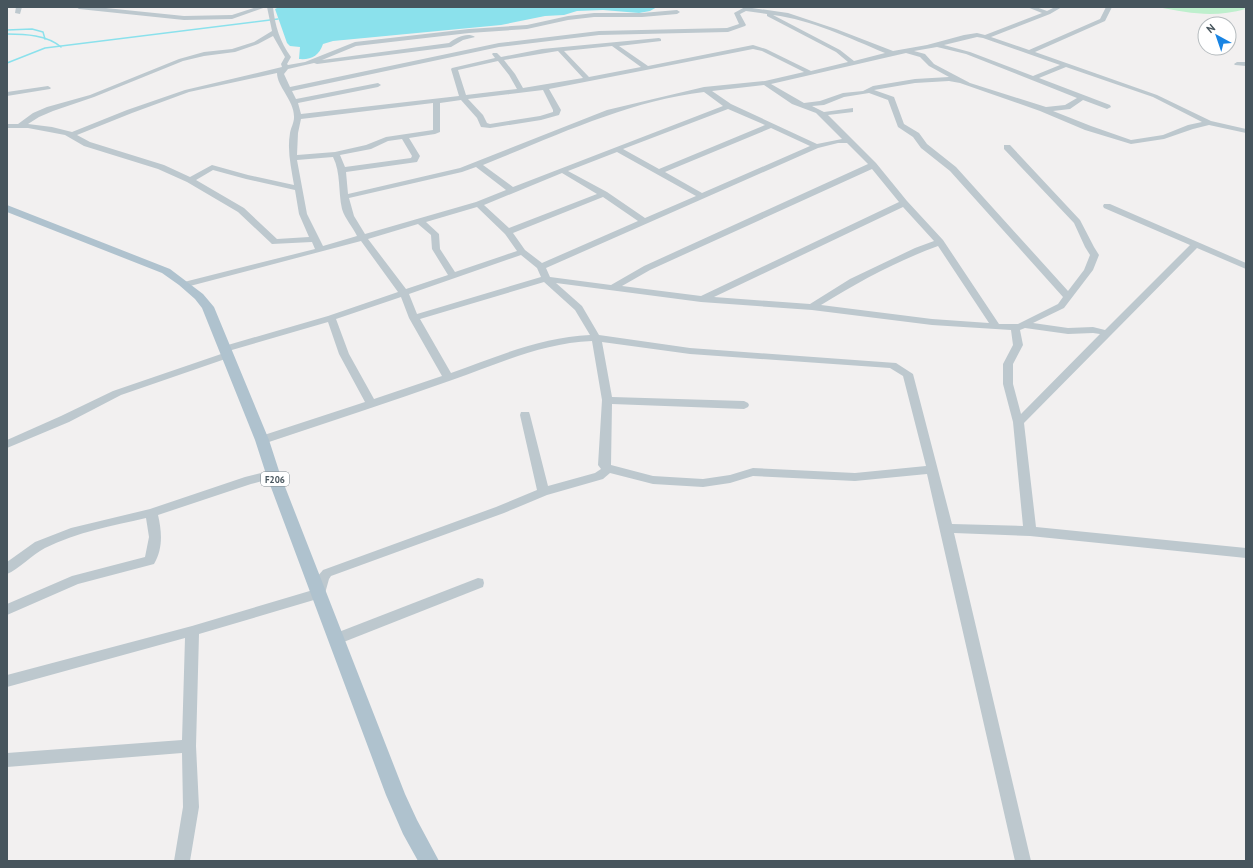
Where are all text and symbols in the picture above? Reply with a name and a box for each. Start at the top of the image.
north arrow [1197,16,1237,56]
text: N [1203,21,1218,36]
road number: F206 [261,472,289,486]

